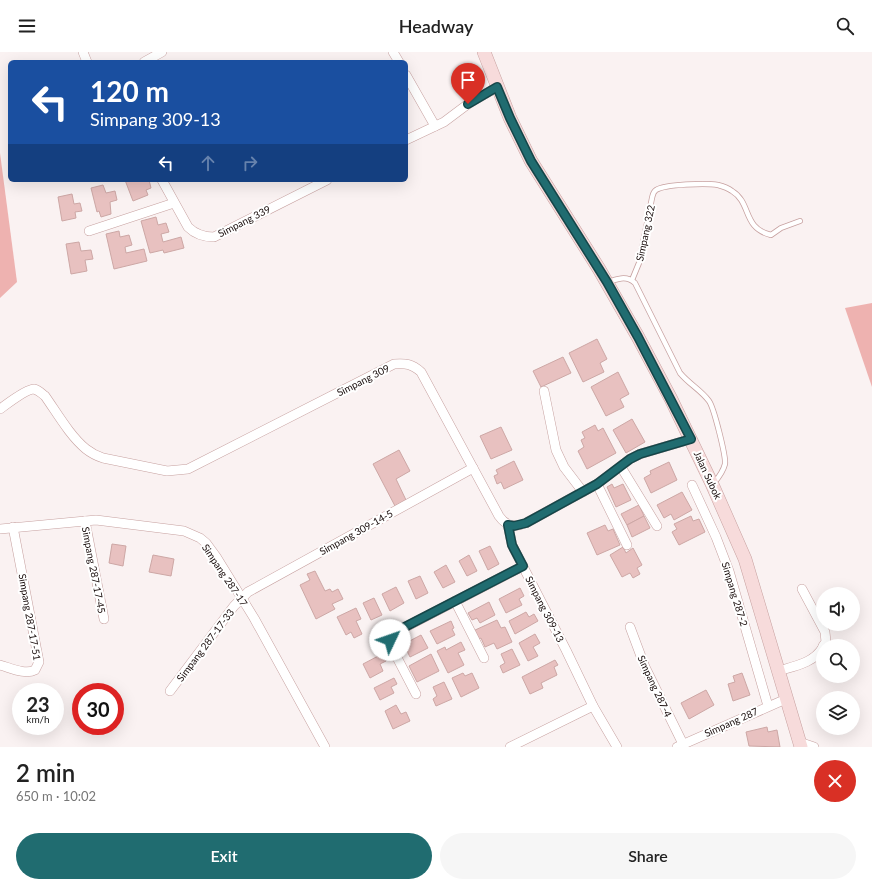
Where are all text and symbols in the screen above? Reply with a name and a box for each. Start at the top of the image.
icon: menu [16,15,38,37]
text: Headway [399,15,473,37]
icon: search [834,15,856,37]
pin [451,63,485,104]
icon: arrive [457,69,479,91]
text: 120 m [90,74,169,108]
icon: left [24,76,76,128]
text: Simpang 309-13 [90,108,221,130]
icon: left [155,152,177,174]
icon: ahead [197,152,219,174]
icon: right [239,152,261,174]
street label: Simpang 339 [216,203,272,239]
street label: Simpang 322 [633,204,657,262]
street label: Simpang 309 [335,362,391,398]
street label: Jalan Subok [692,449,725,502]
street label: Simpang 309-14-5 [317,507,395,557]
street label: Simpang 287-17-45 [80,526,108,615]
street label: Simpang 287-17 [200,542,250,609]
street label: Simpang 287-2 [719,560,751,628]
street label: Simpang 287-17-51 [16,573,44,662]
street label: Simpang 309-13 [523,574,567,644]
map controls [816,587,860,735]
button: sound [816,587,860,631]
street label: Simpang 287-17-33 [174,606,236,684]
position arrow [369,619,411,661]
button: search [816,639,860,683]
street label: Simpang 287-4 [635,653,675,719]
speed limit sign: 30 [72,683,124,735]
button: layers [816,691,860,735]
text: 23 [26,692,50,716]
street label: Simpang 287 [702,705,760,739]
text: km/h [26,713,50,725]
text: 2 min [16,758,75,787]
button: close [814,760,856,802]
text: 650 m · 10:02 [16,788,96,804]
button: Exit [16,833,432,879]
button: Share [440,833,856,879]

